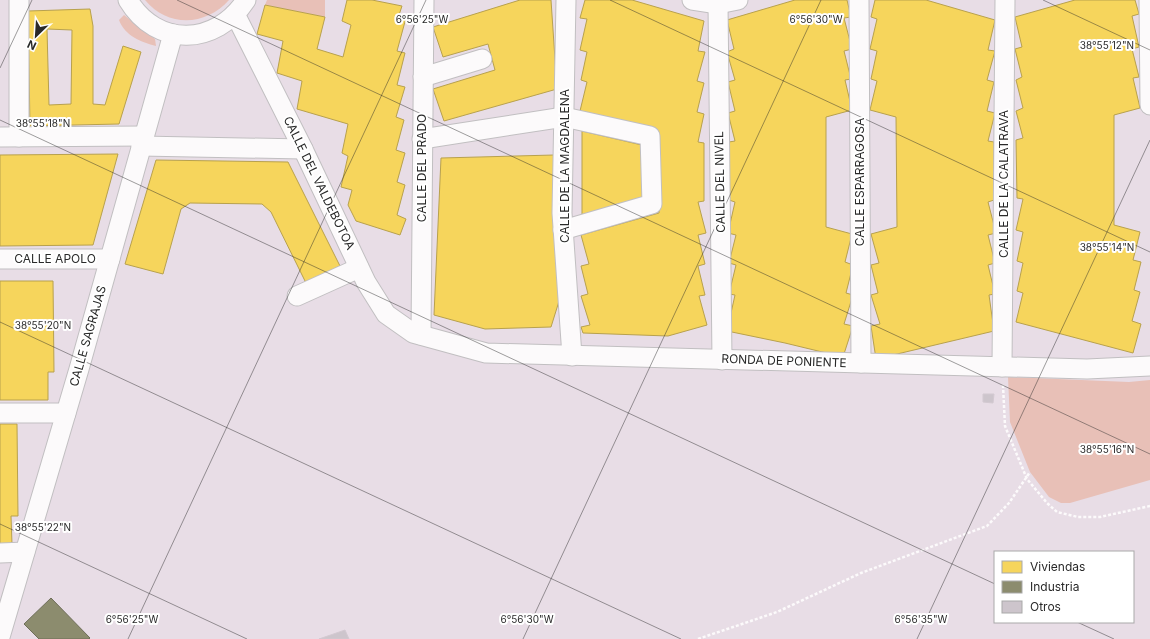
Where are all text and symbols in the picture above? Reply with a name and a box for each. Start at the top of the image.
text: 6°56'25"W [396,13,449,25]
text: 6°56'30"W [789,13,843,25]
north arrow [16,16,56,56]
text: N [25,37,39,53]
text: 38°55'12"N [1080,39,1134,51]
street label: CALLE DE LA MAGDALENA [557,89,572,243]
street label: CALLE DE LA CALATRAVA [996,110,1011,258]
street label: CALLE DEL VALDEBOTOA [281,114,358,252]
street label: CALLE DEL PRADO [414,114,429,222]
text: 38°55'18"N [16,117,70,129]
street label: CALLE ESPARRAGOSA [852,118,867,246]
street label: CALLE DEL NIVEL [711,131,728,233]
text: 38°55'14"N [1080,241,1134,253]
street label: CALLE APOLO [14,251,96,266]
street label: CALLE SAGRAJAS [66,283,109,388]
text: 38°55'20"N [15,319,71,331]
street label: RONDA DE PONIENTE [721,351,847,370]
text: 38°55'16"N [1080,443,1134,455]
text: 38°55'22"N [15,521,71,533]
legend [994,551,1134,623]
text: Viviendas [1030,559,1085,574]
text: Industria [1030,579,1079,594]
text: Otros [1030,599,1061,614]
text: 6°56'25"W [106,613,159,625]
text: 6°56'30"W [500,613,554,625]
text: 6°56'35"W [895,613,948,625]

